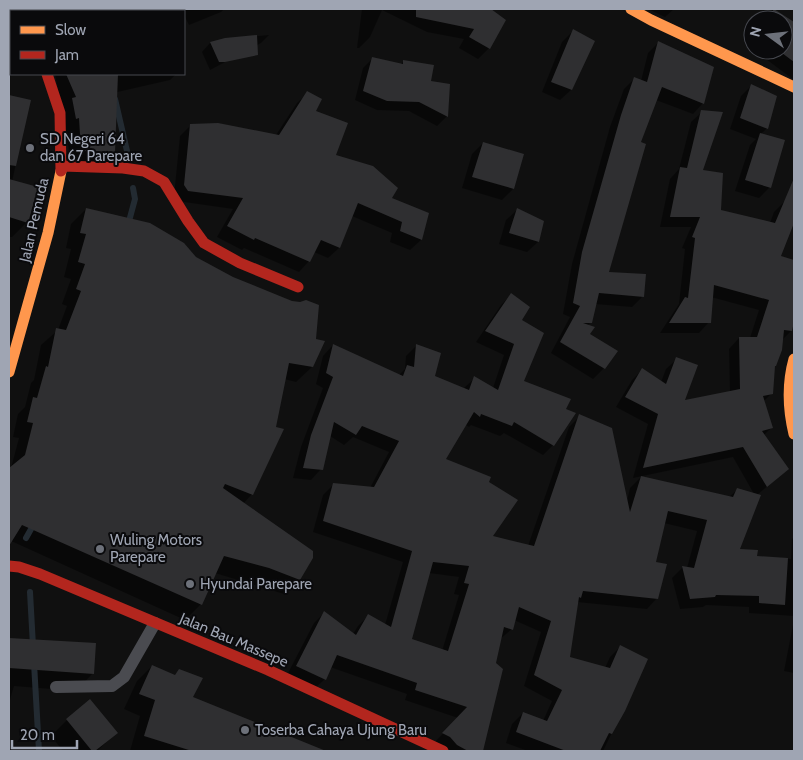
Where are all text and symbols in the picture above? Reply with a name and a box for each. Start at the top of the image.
legend [10,10,185,75]
north arrow [743,10,793,60]
text: Slow [55,21,86,39]
text: N [745,25,765,39]
text: Jam [54,46,79,64]
place label: SD Negeri 64 dan 67 Parepare [40,130,142,165]
marker: SD Negeri 64 dan 67 Parepare [24,142,36,154]
street label: Jalan Pemuda [15,175,53,265]
place label: Wuling Motors Parepare [110,531,202,566]
marker: Wuling Motors Parepare [94,543,106,555]
place label: Hyundai Parepare [200,575,312,593]
marker: Hyundai Parepare [184,578,196,590]
street label: Jalan Bau Massepe [176,609,291,671]
scale bar [12,718,78,750]
place label: Toserba Cahaya Ujung Baru [255,721,427,739]
marker: Toserba Cahaya Ujung Baru [239,724,251,736]
text: 20 m [20,726,55,744]

